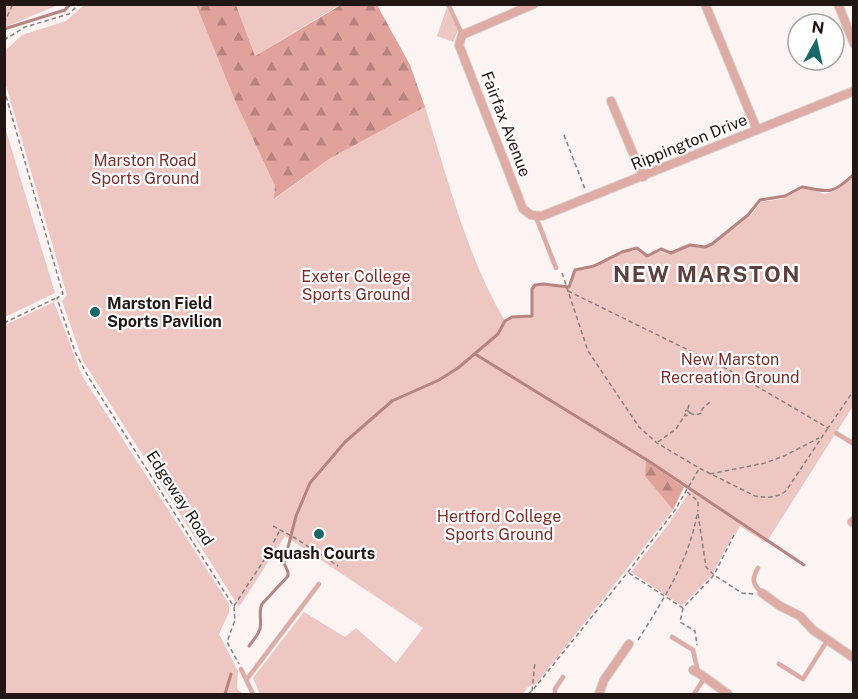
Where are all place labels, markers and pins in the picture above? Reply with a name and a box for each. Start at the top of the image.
place label: Marston Field Sports Pavilion [107,294,222,331]
marker: Marston Field Sports Pavilion [88,305,102,319]
marker: Squash Courts [312,527,326,541]
place label: Squash Courts [263,544,375,563]

